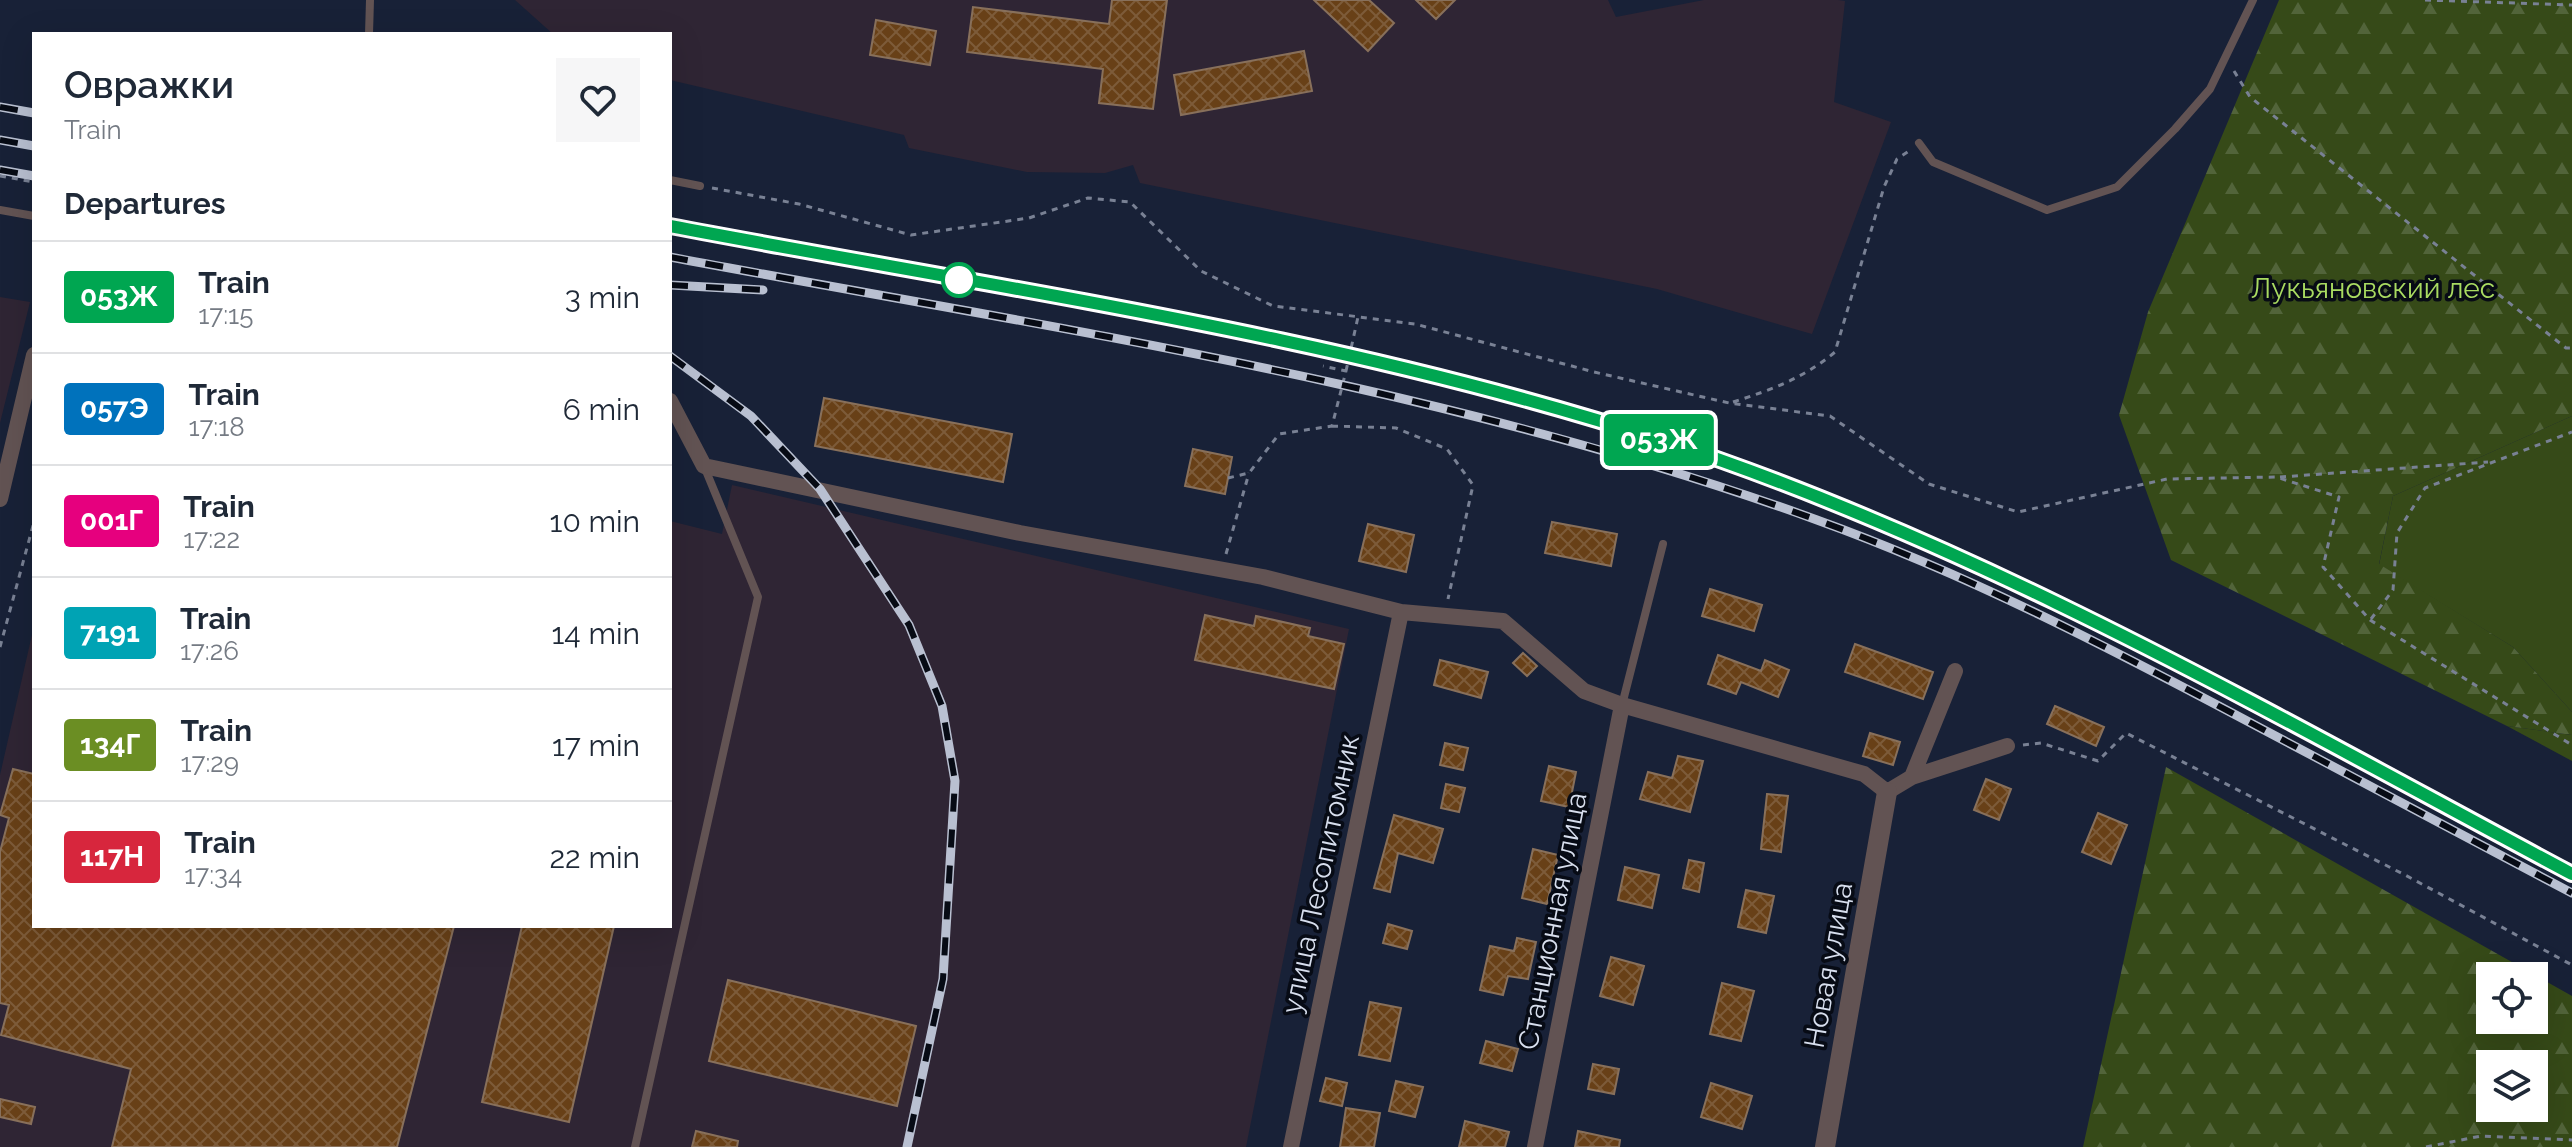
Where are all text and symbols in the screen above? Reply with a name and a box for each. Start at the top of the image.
button: heart [556,58,640,142]
text: Овражки [64,62,234,107]
text: Train [64,115,122,145]
text: Departures [64,186,226,221]
unlabelled marker [942,263,976,297]
text: Train [198,265,270,300]
park label: Лукьяновский лес [2251,272,2495,305]
text: 053Ж [80,280,158,313]
text: 3 min [565,280,640,315]
text: 17:15 [198,300,253,330]
text: Train [188,377,260,412]
text: 057Э [80,392,148,425]
text: 6 min [563,392,640,427]
text: 17:18 [188,412,245,442]
line badge: 053Ж [1603,414,1715,466]
text: 053Ж [1620,423,1698,456]
text: Train [183,489,255,524]
text: 001Г [80,504,143,537]
text: 10 min [550,504,640,539]
text: 17:22 [183,524,240,554]
text: Train [180,601,251,636]
text: 7191 [80,616,140,649]
text: 14 min [552,616,640,651]
text: 17:26 [180,636,239,666]
text: Train [180,713,252,748]
text: 134Г [80,728,140,761]
text: 17 min [552,728,640,763]
street label: улица Лесопитомник [1275,731,1366,1017]
text: 17:29 [180,748,239,778]
street label: Станционная улица [1511,790,1594,1053]
text: Train [184,825,256,860]
text: 117Н [80,840,144,873]
text: 22 min [549,840,640,875]
text: 17:34 [184,860,242,890]
street label: Новая улица [1798,880,1859,1050]
map controls [2476,962,2548,1122]
button: locate [2476,962,2548,1034]
button: layers [2476,1050,2548,1122]

